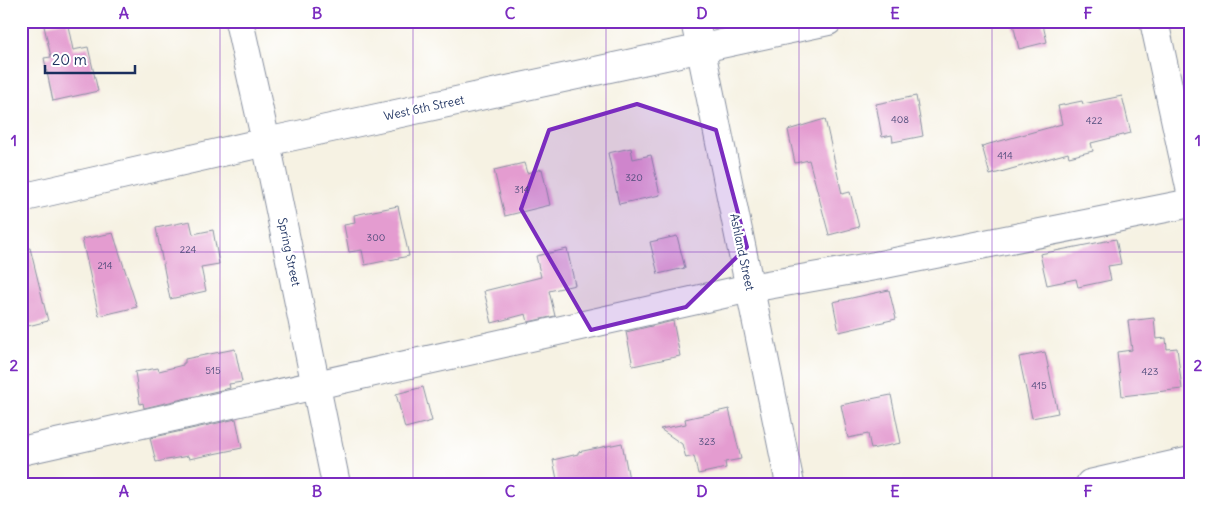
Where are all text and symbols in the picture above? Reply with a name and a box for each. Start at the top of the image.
text: A [119,3,129,23]
text: B [312,3,323,23]
text: C [505,3,516,23]
text: D [696,3,708,23]
text: E [890,3,900,23]
text: F [1083,3,1093,23]
scale bar [45,42,135,74]
text: 20 m [52,50,87,69]
street label: West 6th Street [382,92,466,123]
house number: 408 [891,113,909,126]
house number: 422 [1086,114,1103,127]
text: 1 [11,130,17,150]
text: 1 [1195,130,1201,150]
house number: 414 [997,149,1013,162]
house number: 320 [625,171,643,184]
house number: 314 [514,183,530,196]
street label: Ashland Street [727,212,758,292]
street label: Spring Street [275,216,304,288]
house number: 300 [367,231,385,244]
house number: 224 [180,243,197,256]
house number: 214 [97,259,113,272]
text: 2 [10,355,19,375]
text: 2 [1194,355,1203,375]
house number: 515 [205,364,221,377]
house number: 423 [1142,365,1159,378]
house number: 415 [1031,379,1047,392]
house number: 323 [699,435,716,448]
text: A [119,481,129,501]
text: B [312,481,323,501]
text: C [505,481,516,501]
text: D [696,481,708,501]
text: E [890,481,900,501]
text: F [1083,481,1093,501]

